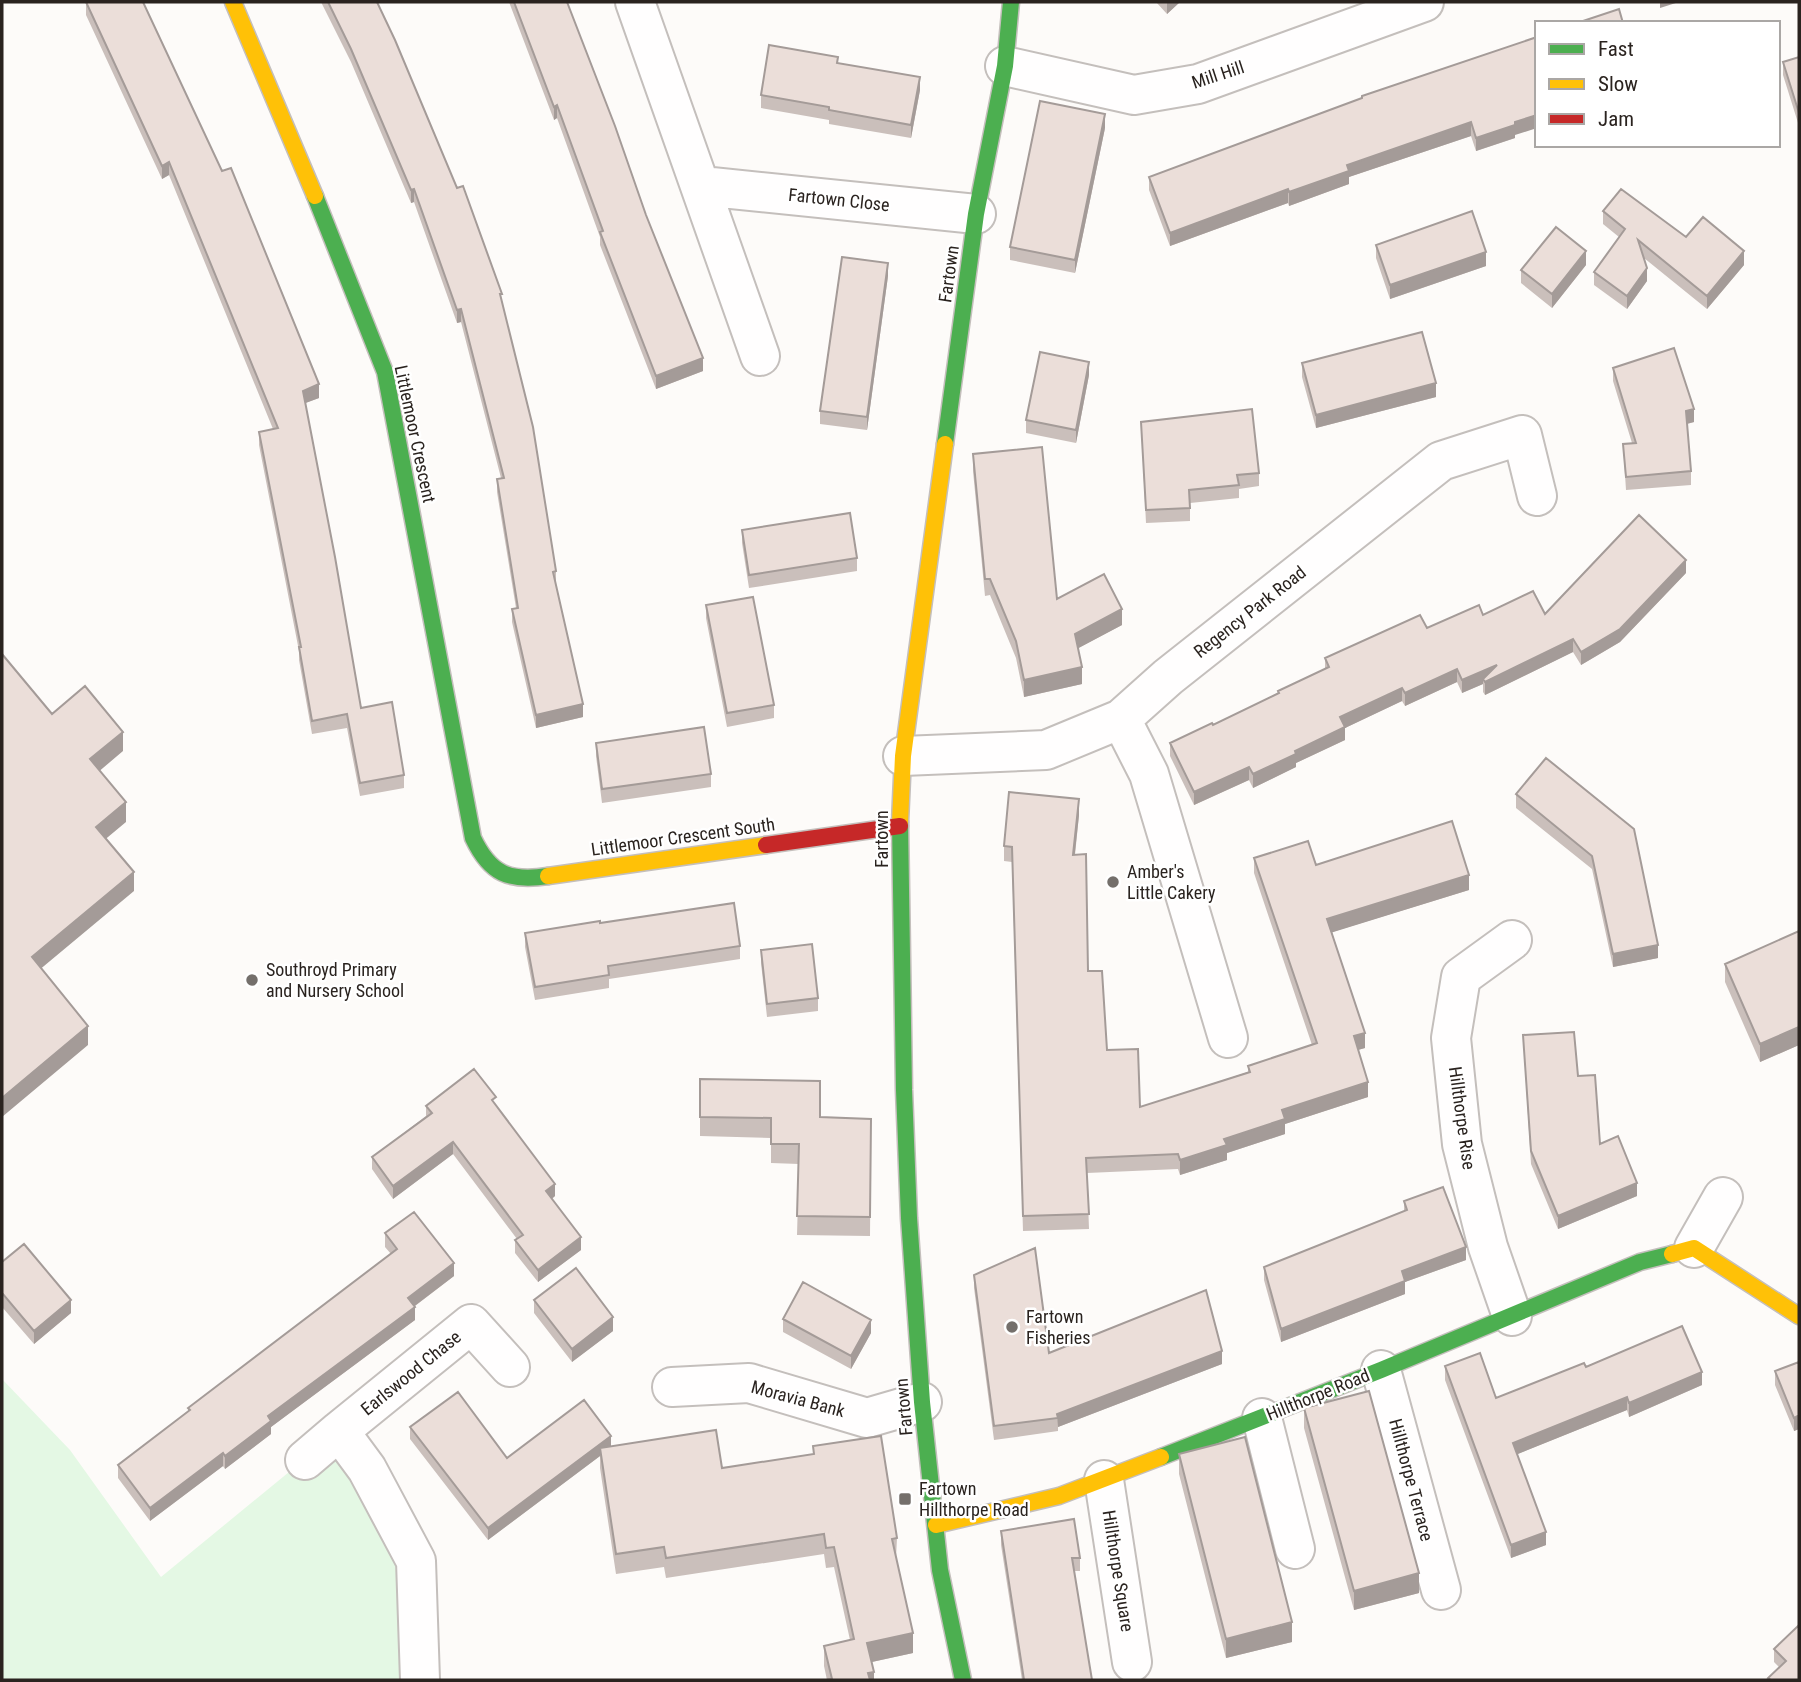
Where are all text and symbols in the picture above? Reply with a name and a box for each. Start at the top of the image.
legend [1535,21,1780,147]
text: Fast [1598,37,1634,61]
street label: Mill Hill [1189,56,1247,93]
text: Slow [1598,72,1638,96]
text: Jam [1598,107,1634,131]
street label: Fartown Close [787,184,891,215]
street label: Fartown [934,244,963,304]
street label: Littlemoor Crescent [391,363,440,505]
street label: Regency Park Road [1190,561,1310,662]
street label: Fartown [871,810,892,868]
street label: Littlemoor Crescent South [590,813,776,860]
place label: Amber's Little Cakery [1127,861,1216,903]
marker: Amber's Little Cakery [1105,874,1121,890]
place label: Southroyd Primary and Nursery School [266,959,404,1001]
marker: Southroyd Primary and Nursery School [244,972,260,988]
street label: Hillthorpe Rise [1445,1065,1480,1171]
place label: Fartown Fisheries [1026,1306,1090,1348]
marker: Fartown Fisheries [1004,1319,1020,1335]
street label: Earlswood Chase [357,1326,465,1419]
street label: Hillthorpe Road [1263,1364,1373,1425]
street label: Moravia Bank [749,1376,847,1421]
street label: Fartown [891,1377,916,1437]
street label: Hillthorpe Terrace [1385,1416,1438,1544]
place label: Fartown Hillthorpe Road [919,1478,1029,1520]
marker: Fartown Hillthorpe Road [897,1491,913,1507]
street label: Hillthorpe Square [1099,1509,1138,1633]

